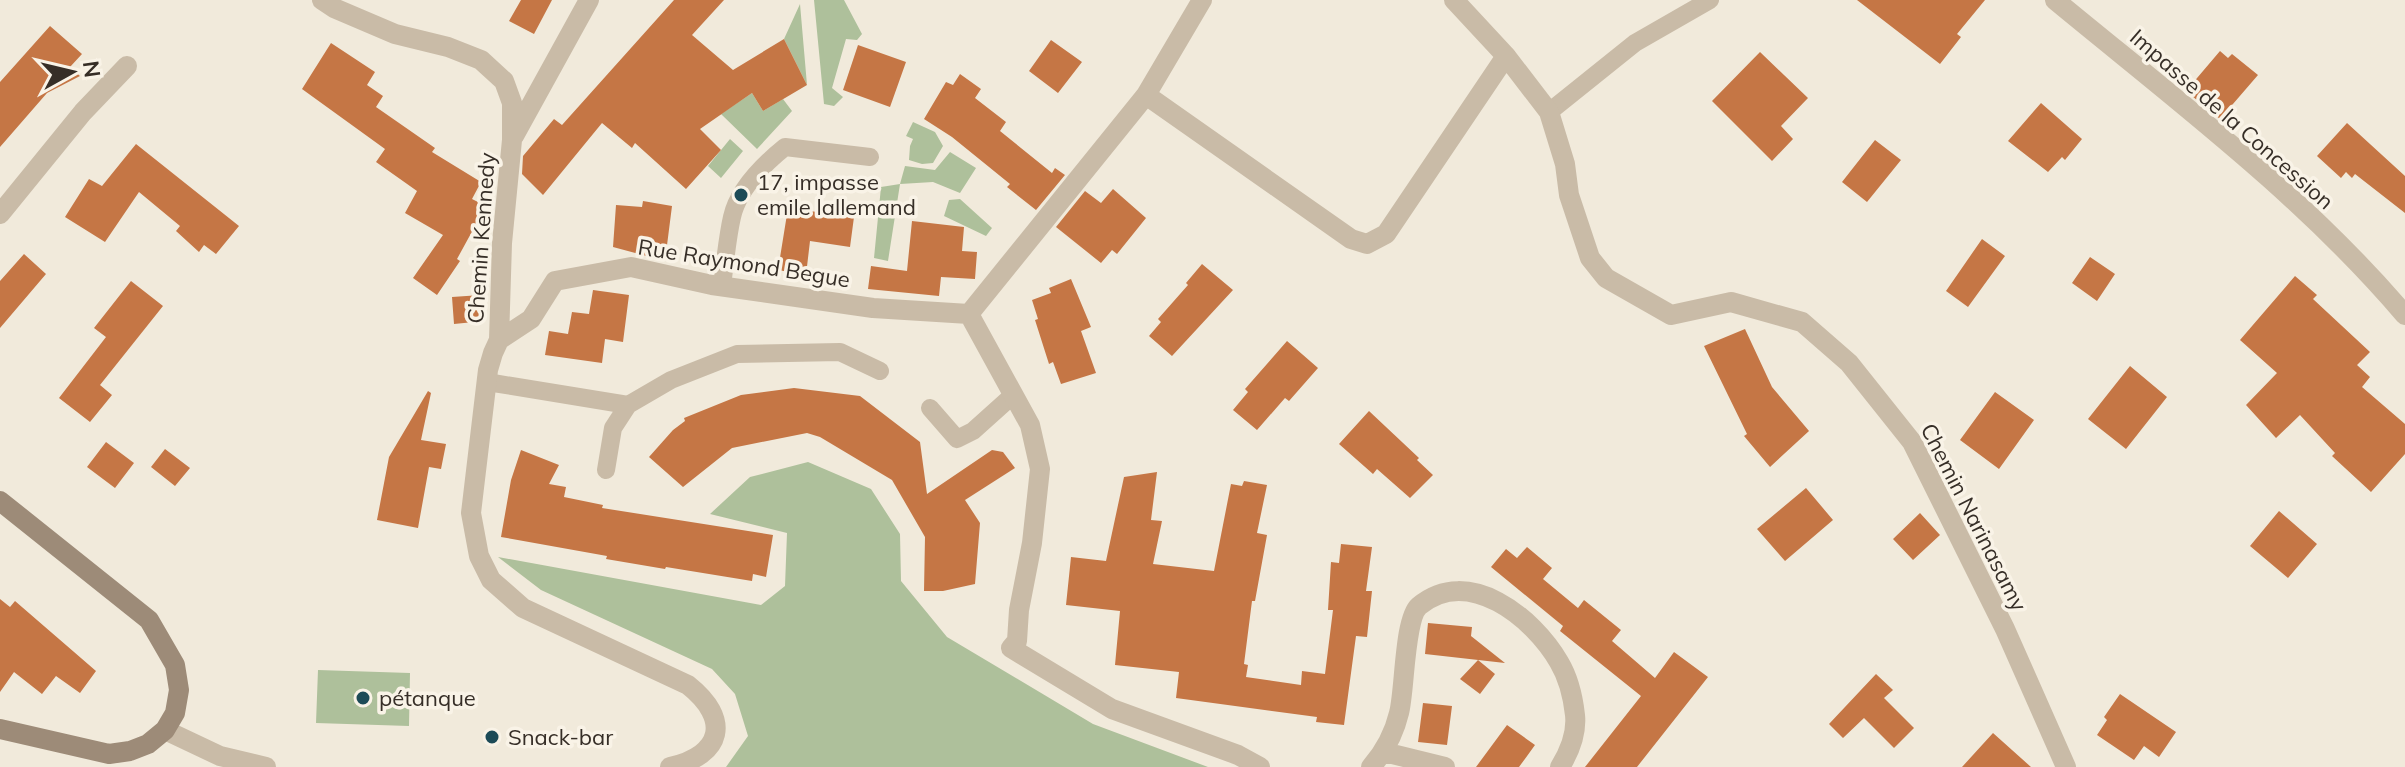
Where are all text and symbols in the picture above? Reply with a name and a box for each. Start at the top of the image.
street label: Impasse de la Concession [2124,23,2340,215]
north arrow [32,32,112,112]
text: N [77,59,107,79]
street label: Chemin Kennedy [461,151,501,324]
place label: 17, impasse emile lallemand [757,168,916,221]
marker: 17, impasse emile lallemand [732,186,750,204]
street label: Rue Raymond Begue [636,232,852,294]
street label: Chemin Narinasamy [1915,418,2034,616]
place label: pétanque [379,684,476,712]
marker: pétanque [354,689,372,707]
place label: Snack-bar [508,723,613,751]
marker: Snack-bar [483,728,501,746]

